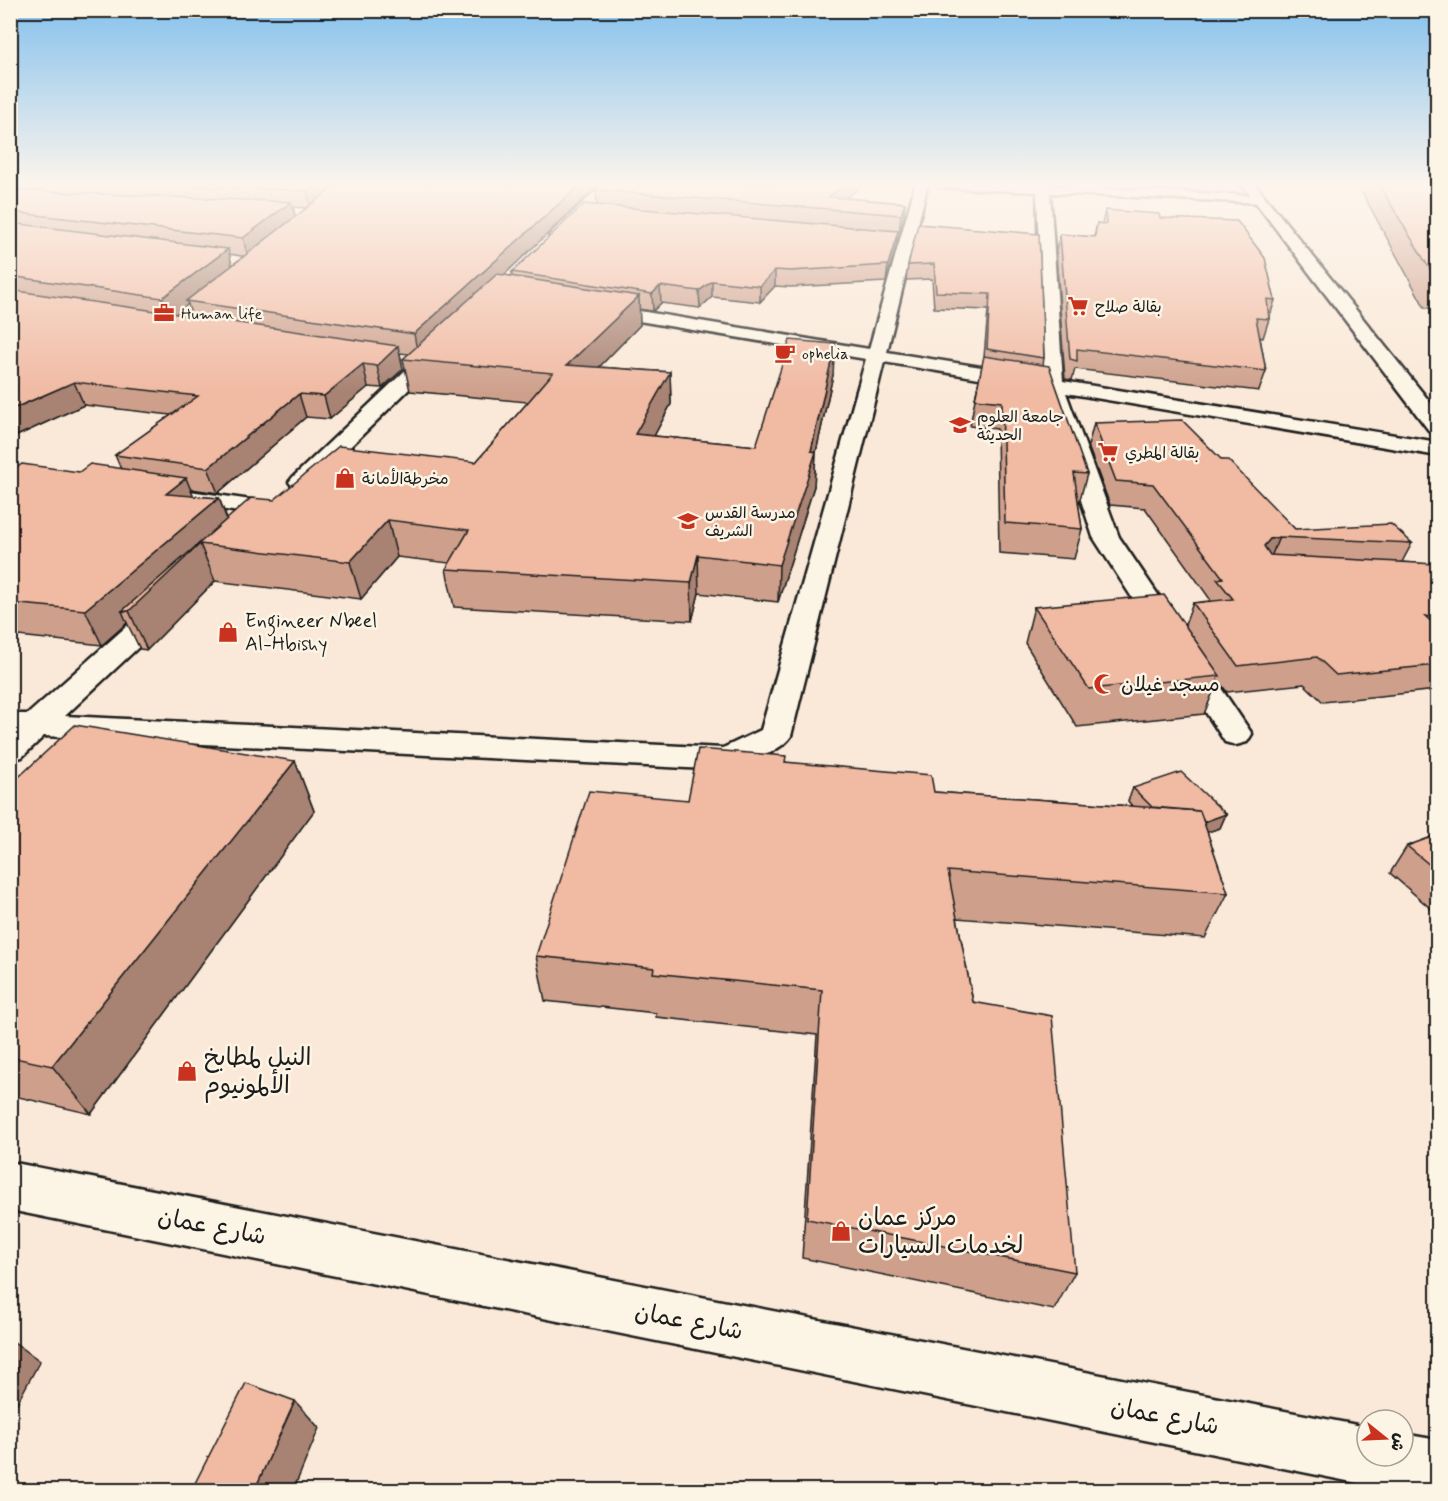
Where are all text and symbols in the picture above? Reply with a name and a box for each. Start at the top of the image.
supermarket icon: بقالة صلاح [1066,294,1090,318]
place label: بقالة صلاح [1095,297,1162,318]
office icon: Human life [152,301,176,325]
place label: Human life [181,304,263,325]
cafe icon: ophelia [773,341,797,365]
place label: ophelia [802,344,848,365]
place label: جامعة العلوم الحديثة [977,407,1064,446]
school or university icon: جامعة العلوم الحديثة [948,413,972,437]
supermarket icon: بقالة المطري [1096,440,1120,464]
place label: بقالة المطري [1125,443,1199,464]
shop icon: مخرطةالأمانة [333,466,357,490]
place label: مخرطةالأمانة [362,468,449,490]
place label: مدرسة القدس الشريف [705,503,796,542]
school or university icon: مدرسة القدس الشريف [676,509,700,533]
place label: Engineer Nbeel Al-Hbishy [245,608,377,658]
shop icon: Engineer Nbeel Al-Hbishy [216,620,240,644]
mosque icon: مسجد غيلان [1092,672,1116,696]
place label: مسجد غيلان [1121,672,1220,699]
place label: النيل لمطابخ الألمونيوم [204,1043,311,1103]
shop icon: النيل لمطابخ الألمونيوم [175,1059,199,1083]
street label: شارع عمان [155,1202,268,1253]
place label: مركز عمان لخدمات السيارات [858,1203,1023,1262]
shop icon: مركز عمان لخدمات السيارات [829,1219,853,1243]
street label: شارع عمان [632,1297,745,1348]
street label: شارع عمان [1108,1392,1221,1443]
north arrow [1355,1408,1415,1468]
text: ش [1385,1431,1411,1454]

